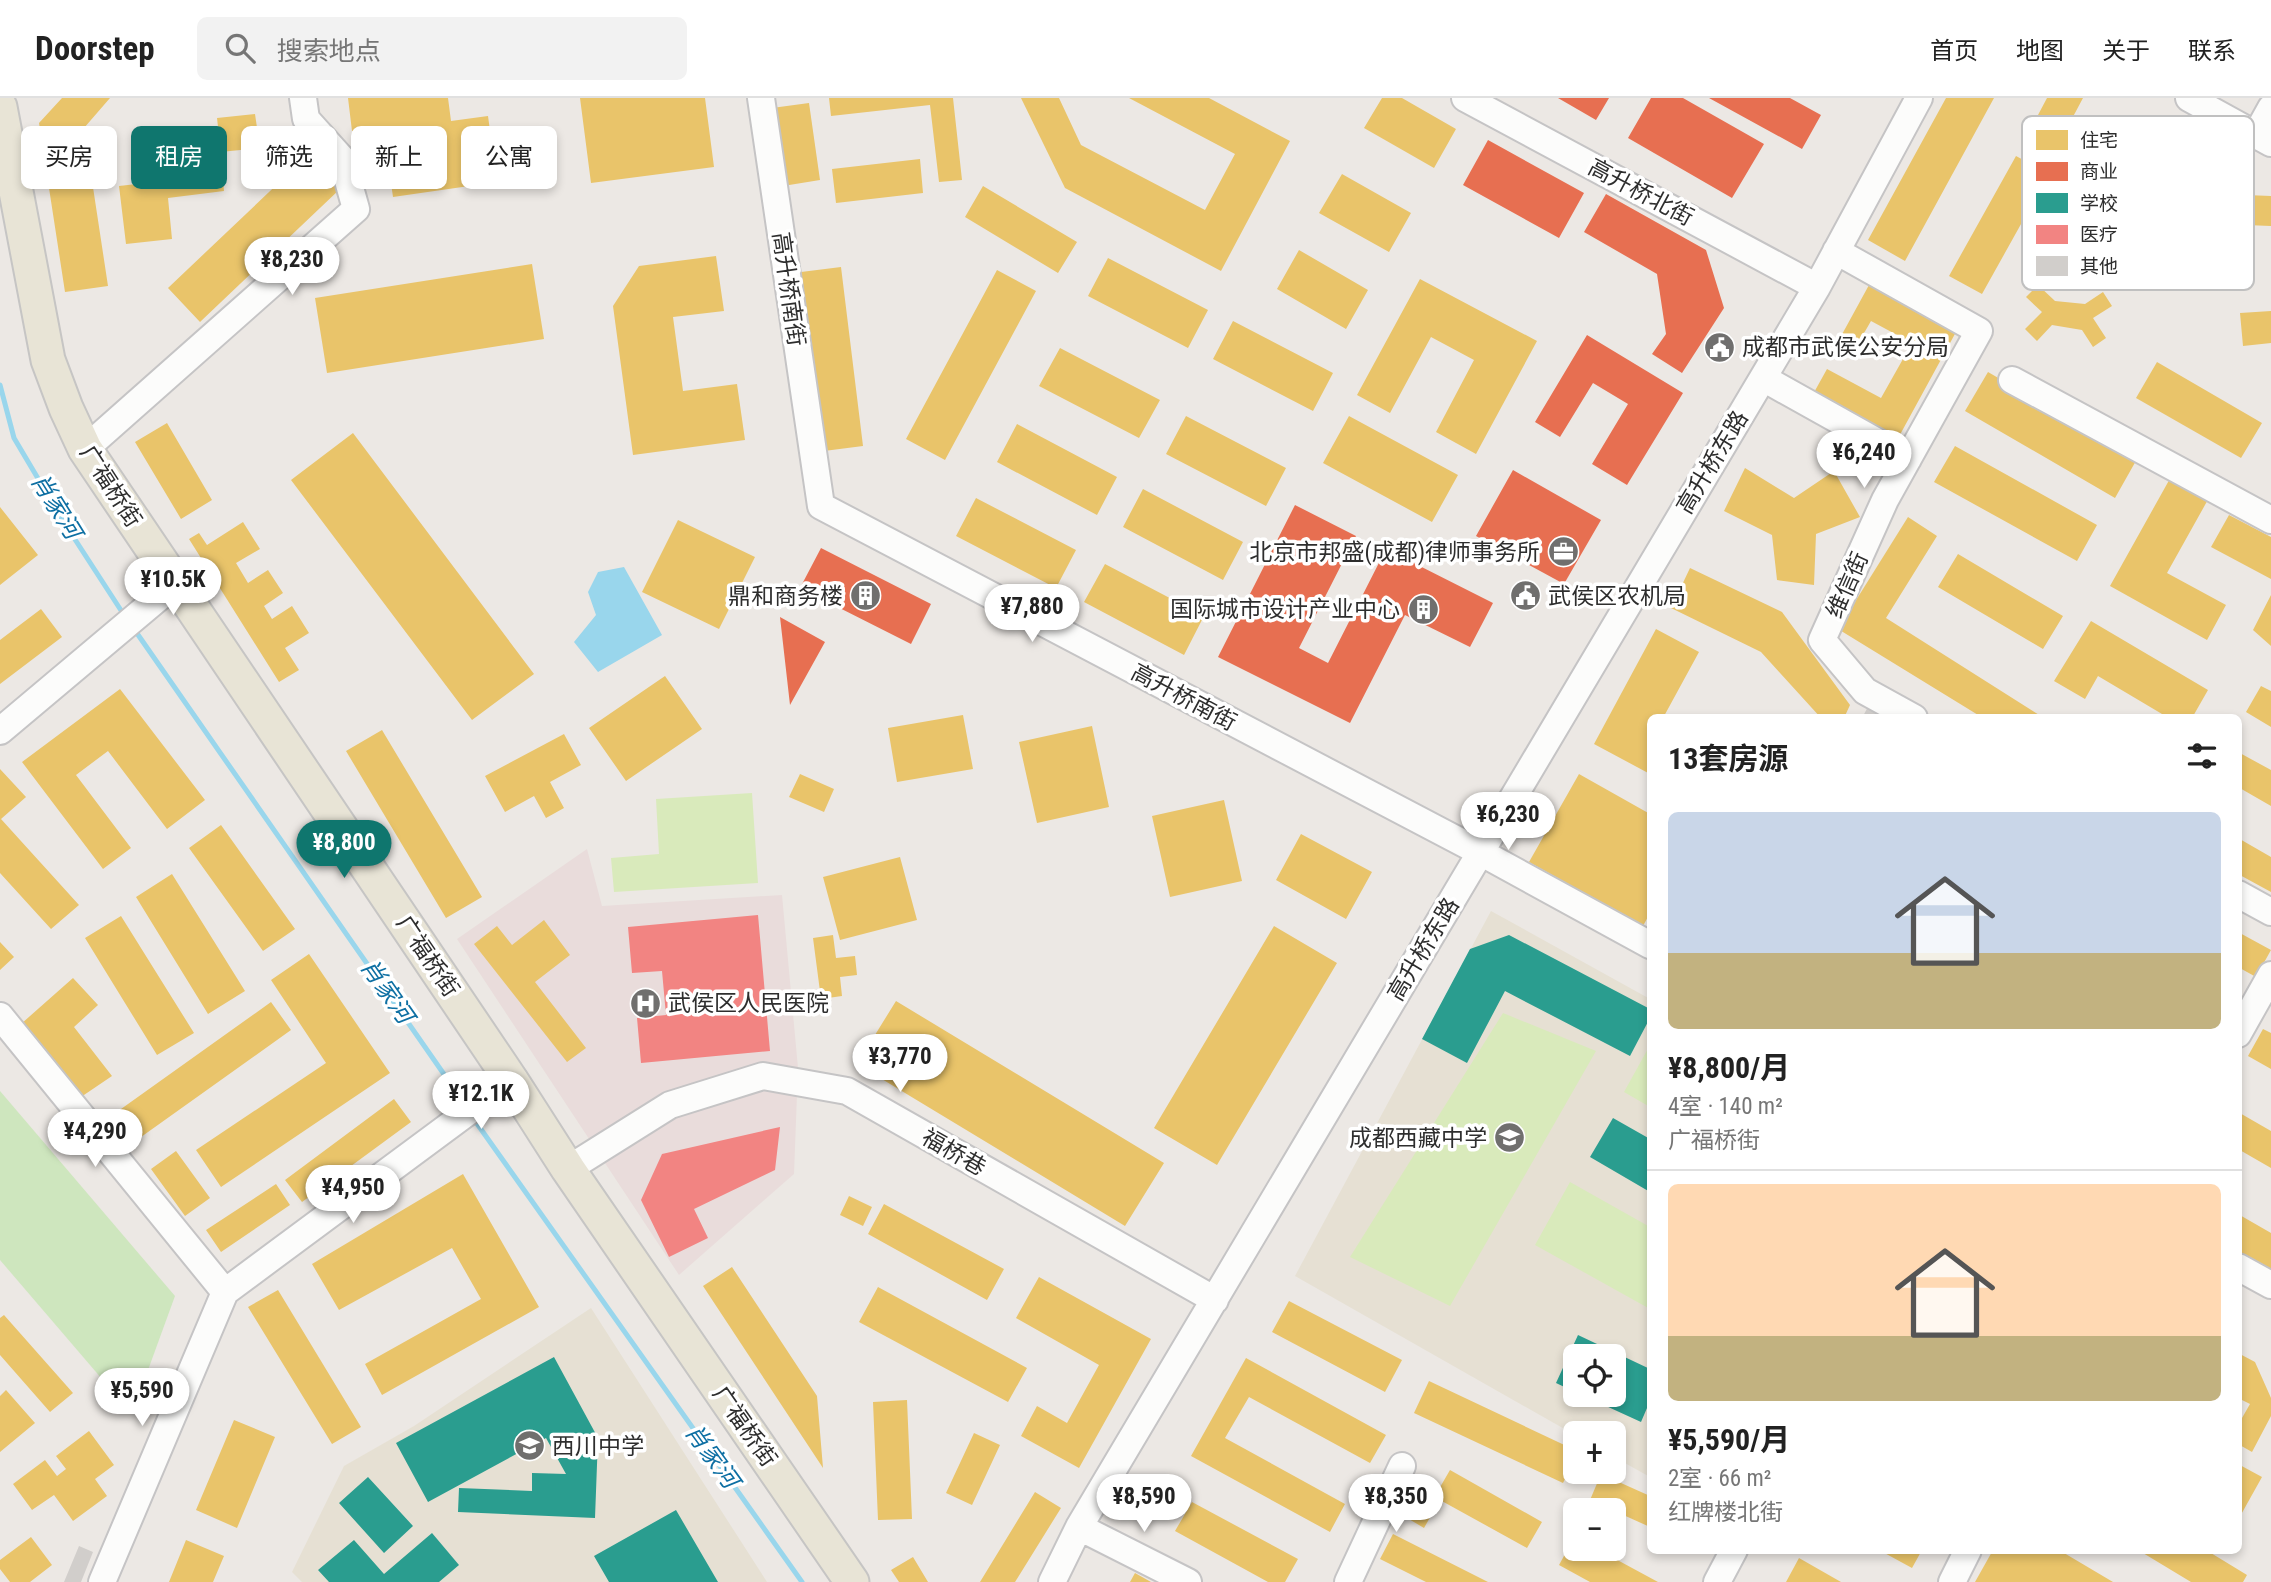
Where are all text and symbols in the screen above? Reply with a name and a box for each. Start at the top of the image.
search box [197,17,687,80]
text: Doorstep [35,29,155,68]
icon: search [221,29,259,67]
text: 搜索地点 [277,36,381,66]
text: 首页 [1930,37,1978,65]
text: 地图 [2016,37,2064,65]
text: 关于 [2102,37,2150,65]
text: 联系 [2188,37,2236,65]
legend [2022,116,2254,290]
chip: 买房 [21,126,117,189]
chip: 租房 [131,126,227,189]
chip: 筛选 [241,126,337,189]
chip: 新上 [351,126,447,189]
chip: 公寓 [461,126,557,189]
text: 住宅 [2080,129,2118,152]
street label: 高升桥北街 [1584,154,1698,231]
text: 商业 [2080,160,2118,183]
text: 学校 [2080,192,2118,215]
text: 医疗 [2080,223,2118,246]
street label: 高升桥南街 [767,230,810,348]
pin: ¥8,230 [235,238,349,297]
text: ¥8,230 [260,246,324,273]
text: 其他 [2080,255,2118,278]
public building icon: 成都市武侯公安分局 [1702,330,1736,364]
place label: 成都市武侯公安分局 [1742,334,1949,361]
street label: 高升桥东路 [1671,406,1754,518]
pin: ¥6,240 [1807,430,1921,490]
text: ¥6,240 [1832,439,1896,466]
street label: 广福桥街 [74,440,147,532]
water label: 肖家河 [25,468,89,547]
office icon: 北京市邦盛(成都)律师事务所 [1546,535,1580,569]
place label: 北京市邦盛(成都)律师事务所 [1249,539,1540,566]
street label: 维信街 [1821,548,1874,622]
pin: ¥10.5K [116,558,230,617]
text: ¥10.5K [140,566,206,593]
building icon: 鼎和商务楼 [849,579,883,613]
public building icon: 武侯区农机局 [1508,579,1542,613]
place label: 鼎和商务楼 [728,583,843,610]
place label: 武侯区农机局 [1548,583,1686,610]
pin: ¥7,880 [975,584,1089,644]
building icon: 国际城市设计产业中心 [1406,592,1440,626]
text: ¥7,880 [1000,593,1064,620]
place label: 国际城市设计产业中心 [1170,596,1400,623]
street label: 高升桥南街 [1127,659,1241,736]
icon: filters [2183,737,2221,775]
text: 13套房源 [1668,741,1788,776]
pin: ¥6,230 [1451,792,1565,852]
text: ¥6,230 [1476,801,1540,828]
pin: ¥8,800 [287,820,401,880]
text: ¥8,800 [312,829,376,856]
icon: home [1882,858,2008,984]
street label: 高升桥东路 [1382,893,1465,1005]
street label: 广福桥街 [391,911,465,1002]
water label: 肖家河 [355,953,421,1032]
hospital icon: 武侯区人民医院 [628,986,662,1020]
place label: 武侯区人民医院 [668,990,829,1017]
pin: ¥3,770 [843,1034,957,1094]
text: ¥3,770 [868,1043,932,1070]
text: ¥8,800/月 [1668,1050,1790,1085]
pin: ¥12.1K [424,1072,538,1131]
text: ¥12.1K [448,1080,514,1107]
text: 4室 · 140 m² [1668,1093,1783,1120]
pin: ¥4,290 [38,1110,152,1169]
text: ¥4,290 [63,1118,127,1145]
school or university icon: 成都西藏中学 [1493,1121,1527,1155]
street label: 福桥巷 [917,1123,990,1181]
place label: 成都西藏中学 [1349,1125,1487,1152]
text: 广福桥街 [1668,1127,1760,1154]
pin: ¥4,950 [296,1166,410,1225]
text: ¥4,950 [321,1174,385,1201]
icon: home [1882,1230,2008,1356]
map controls [1563,1344,1626,1561]
button: locate [1563,1344,1626,1407]
pin: ¥5,590 [85,1368,199,1428]
text: ¥5,590 [110,1377,174,1404]
street label: 广福桥街 [707,1381,782,1472]
water label: 肖家河 [680,1419,747,1497]
button: + [1563,1421,1626,1484]
text: ¥5,590/月 [1668,1422,1790,1457]
school or university icon: 西川中学 [512,1429,546,1463]
place label: 西川中学 [552,1433,644,1460]
text: 2室 · 66 m² [1668,1465,1771,1492]
pin: ¥8,590 [1087,1474,1201,1534]
pin: ¥8,350 [1339,1474,1453,1534]
text: ¥8,590 [1112,1483,1176,1510]
text: ¥8,350 [1364,1483,1428,1510]
button: − [1563,1498,1626,1561]
text: 红牌楼北街 [1668,1499,1783,1526]

